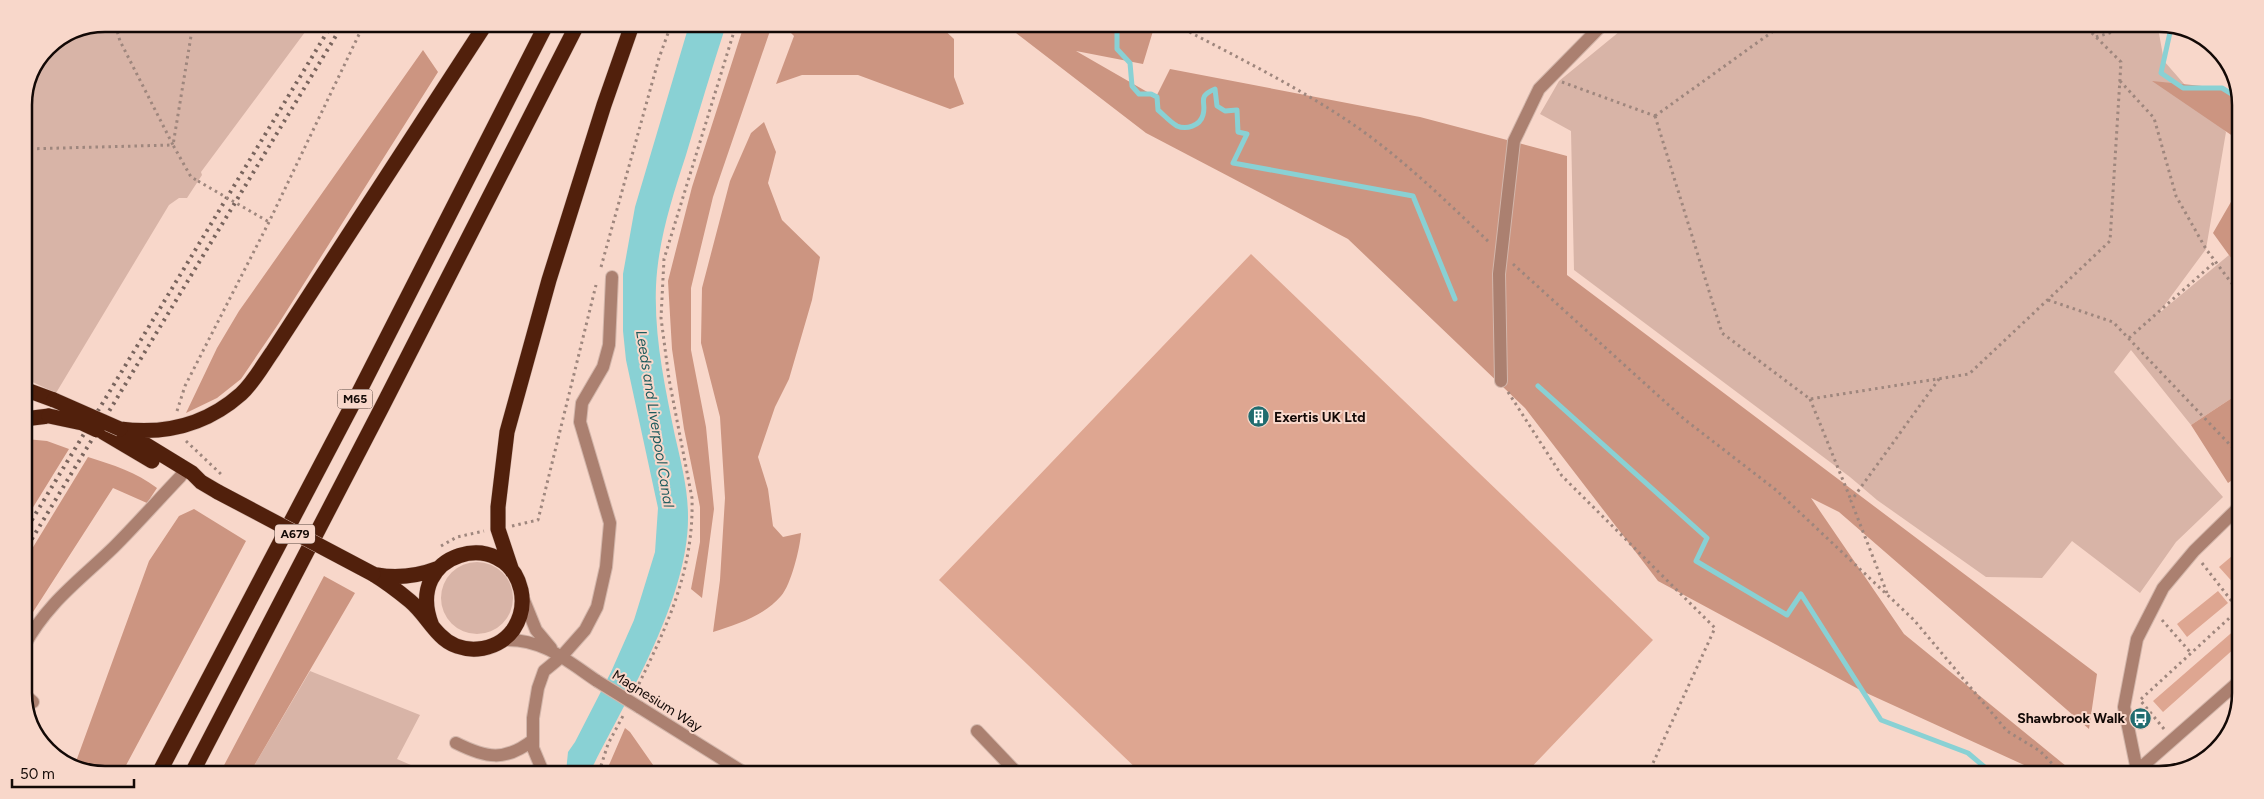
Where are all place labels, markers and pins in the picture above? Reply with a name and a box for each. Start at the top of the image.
building icon: Exertis UK Ltd [1246,405,1270,429]
place label: Exertis UK Ltd [1274,409,1366,426]
bus stop icon: Shawbrook Walk [2129,706,2153,730]
place label: Shawbrook Walk [2017,710,2125,727]

